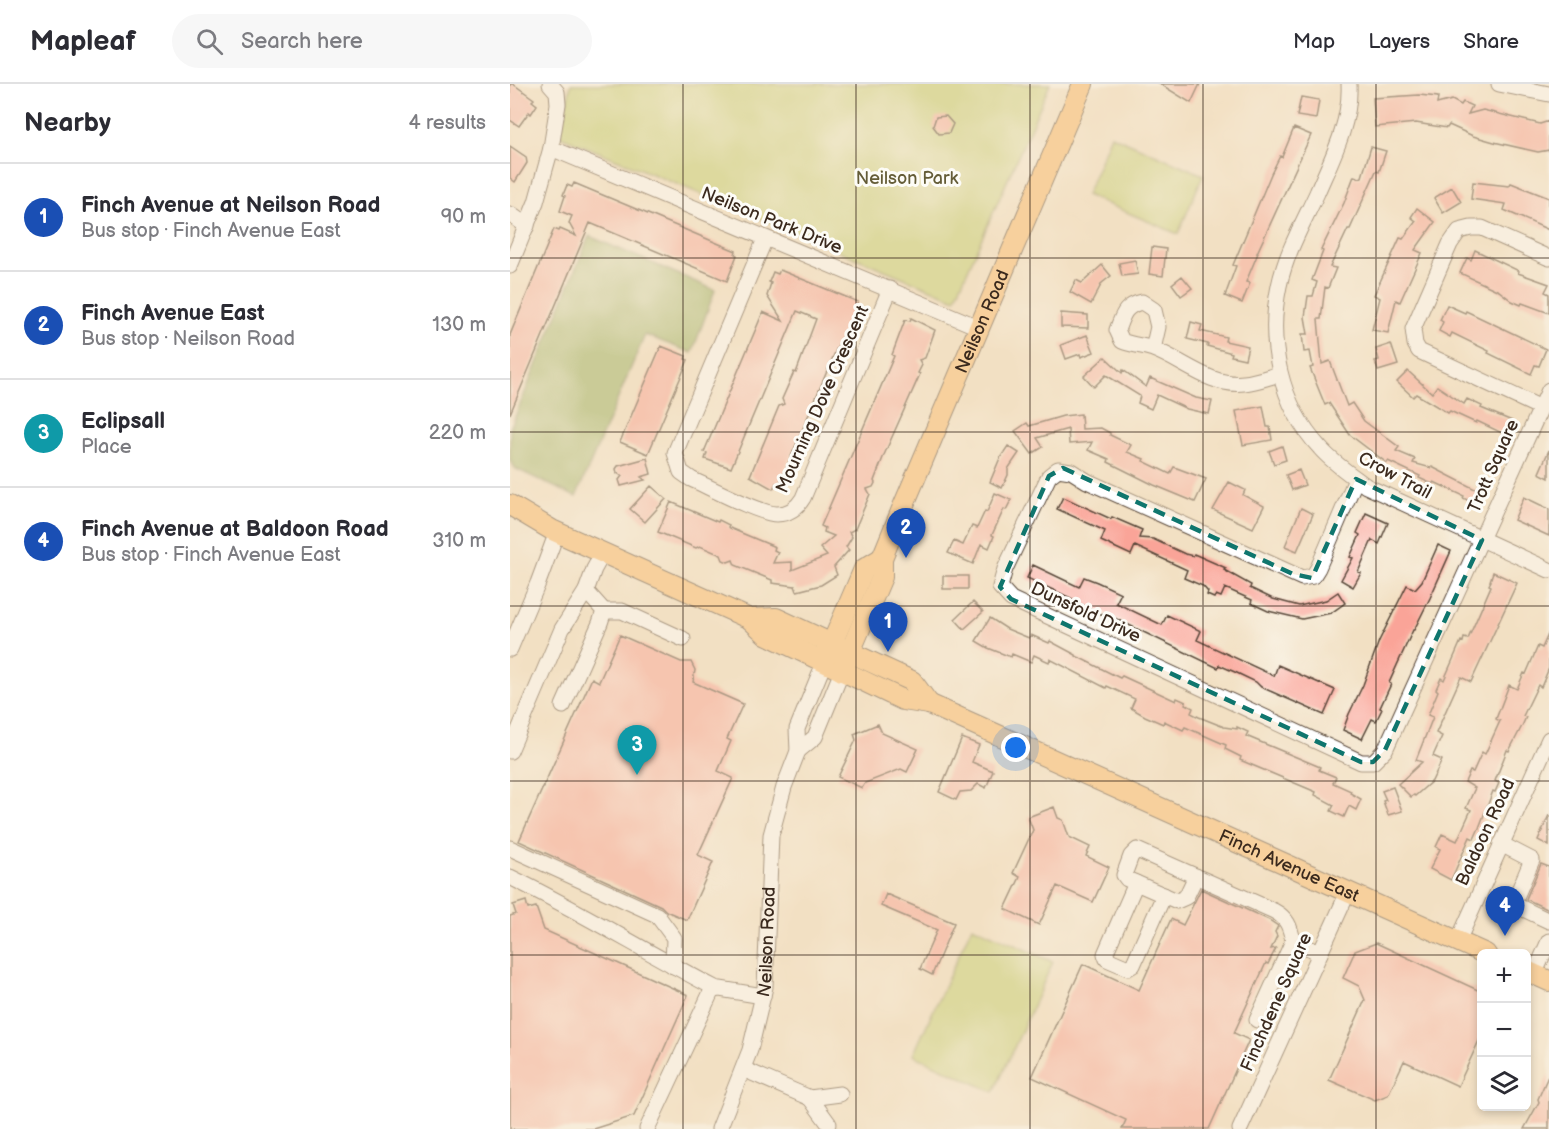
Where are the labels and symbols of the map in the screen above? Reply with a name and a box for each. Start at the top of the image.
park label: Neilson Park [856,168,959,189]
street label: Neilson Park Drive [698,183,846,258]
street label: Neilson Road [951,267,1014,376]
street label: Mourning Dove Crescent [772,302,874,496]
street label: Trott Square [1464,416,1524,516]
street label: Crow Trail [1355,447,1435,503]
pin: 2 [886,508,926,558]
street label: Dunsfold Drive [1028,578,1144,647]
pin: 1 [868,602,908,652]
pin: 3 [618,726,656,775]
your location [1001,733,1030,762]
street label: Baldoon Road [1451,775,1519,889]
street label: Finch Avenue East [1216,826,1363,907]
street label: Neilson Road [753,886,780,999]
pin: 4 [1486,886,1524,936]
street label: Finchdene Square [1236,929,1317,1075]

